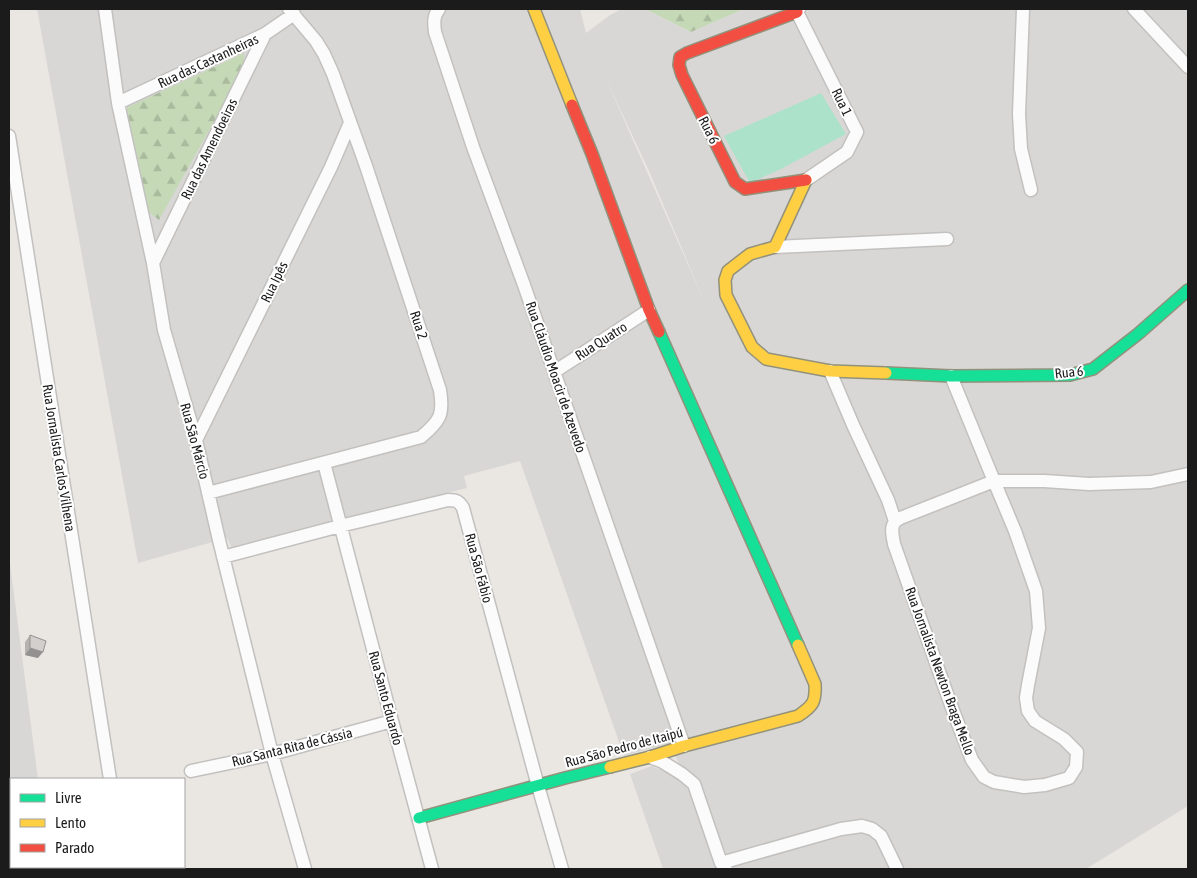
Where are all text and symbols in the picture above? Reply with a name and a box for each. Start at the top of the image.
street label: Rua das Castanheiras [155,31,261,91]
street label: Rua 1 [829,86,855,118]
street label: Rua das Amendoeiras [178,96,240,202]
street label: Rua 6 [695,114,723,147]
street label: Rua Ipês [257,259,291,305]
street label: Rua Cláudio Moacir de Azevedo [523,299,589,455]
street label: Rua 2 [407,309,431,341]
street label: Rua Quatro [572,318,630,364]
street label: Rua 6 [1054,362,1085,381]
street label: Rua Jornalista Carlos Vilhena [39,383,79,533]
street label: Rua São Márcio [177,401,213,481]
street label: Rua São Fábio [462,531,496,605]
street label: Rua Jornalista Newton Braga Mello [902,585,978,757]
street label: Rua Santo Eduardo [366,649,406,747]
street label: Rua Santa Rita de Cássia [230,724,354,770]
street label: Rua São Pedro de Itaipú [563,724,685,770]
legend [10,778,185,868]
text: Livre [55,789,82,806]
text: Lento [55,814,86,831]
text: Parado [55,839,94,856]

